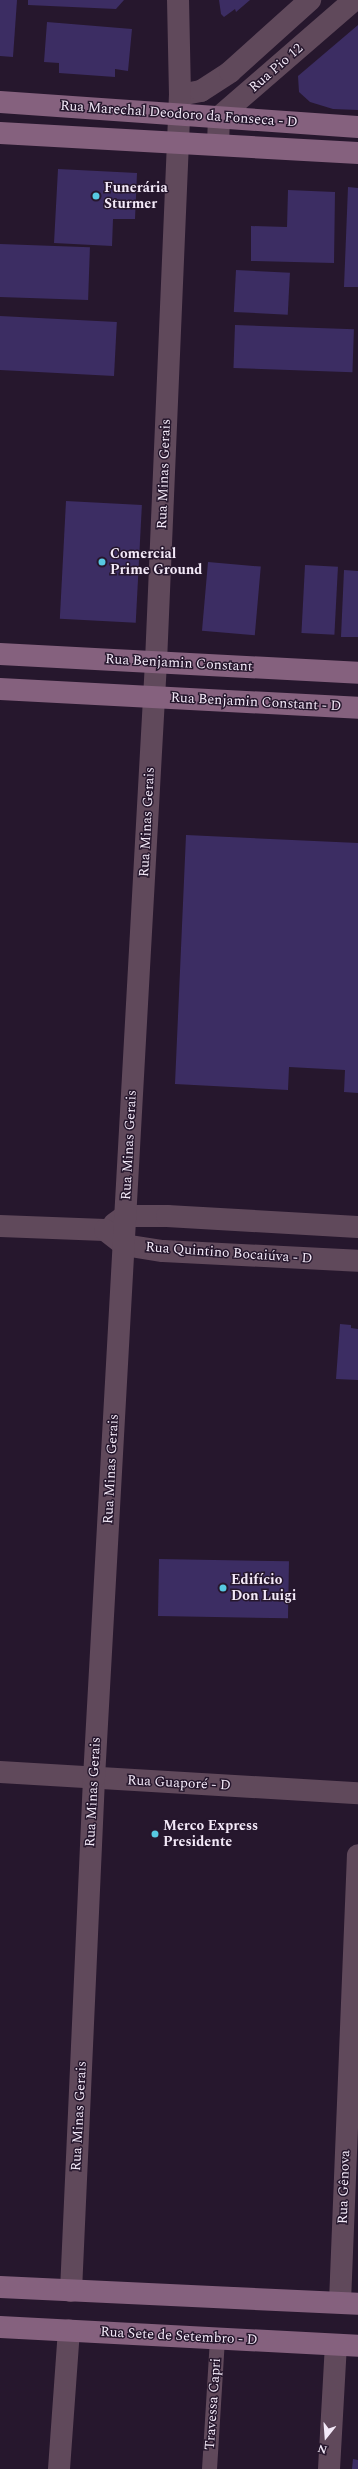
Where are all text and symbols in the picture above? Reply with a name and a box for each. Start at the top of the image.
street label: Rua Pio 12 [246,40,306,96]
street label: Rua Marechal Deodoro da Fonseca - D [60,97,298,131]
place label: Funerária Sturmer [104,180,168,212]
marker: Funerária Sturmer [91,191,101,201]
street label: Rua Minas Gerais [154,419,174,529]
place label: Comercial Prime Ground [110,546,202,578]
marker: Comercial Prime Ground [97,557,107,567]
street label: Rua Benjamin Constant [105,651,253,675]
street label: Rua Benjamin Constant - D [170,689,342,715]
street label: Rua Minas Gerais [136,767,158,877]
street label: Rua Minas Gerais [118,1090,140,1200]
street label: Rua Quintino Bocaiúva - D [145,1239,313,1267]
street label: Rua Minas Gerais [100,1414,122,1524]
place label: Edifício Don Luigi [231,1572,296,1604]
marker: Edifício Don Luigi [218,1583,228,1593]
street label: Rua Minas Gerais [82,1737,104,1847]
street label: Rua Guaporé - D [127,1772,231,1794]
place label: Merco Express Presidente [163,1818,258,1850]
marker: Merco Express Presidente [150,1829,160,1839]
street label: Rua Minas Gerais [68,2061,90,2171]
street label: Rua Gênova [334,2150,354,2224]
street label: Rua Sete de Setembro - D [100,2323,258,2349]
street label: Travessa Capri [201,2357,225,2451]
north arrow [306,2417,346,2457]
text: N [316,2440,329,2458]

